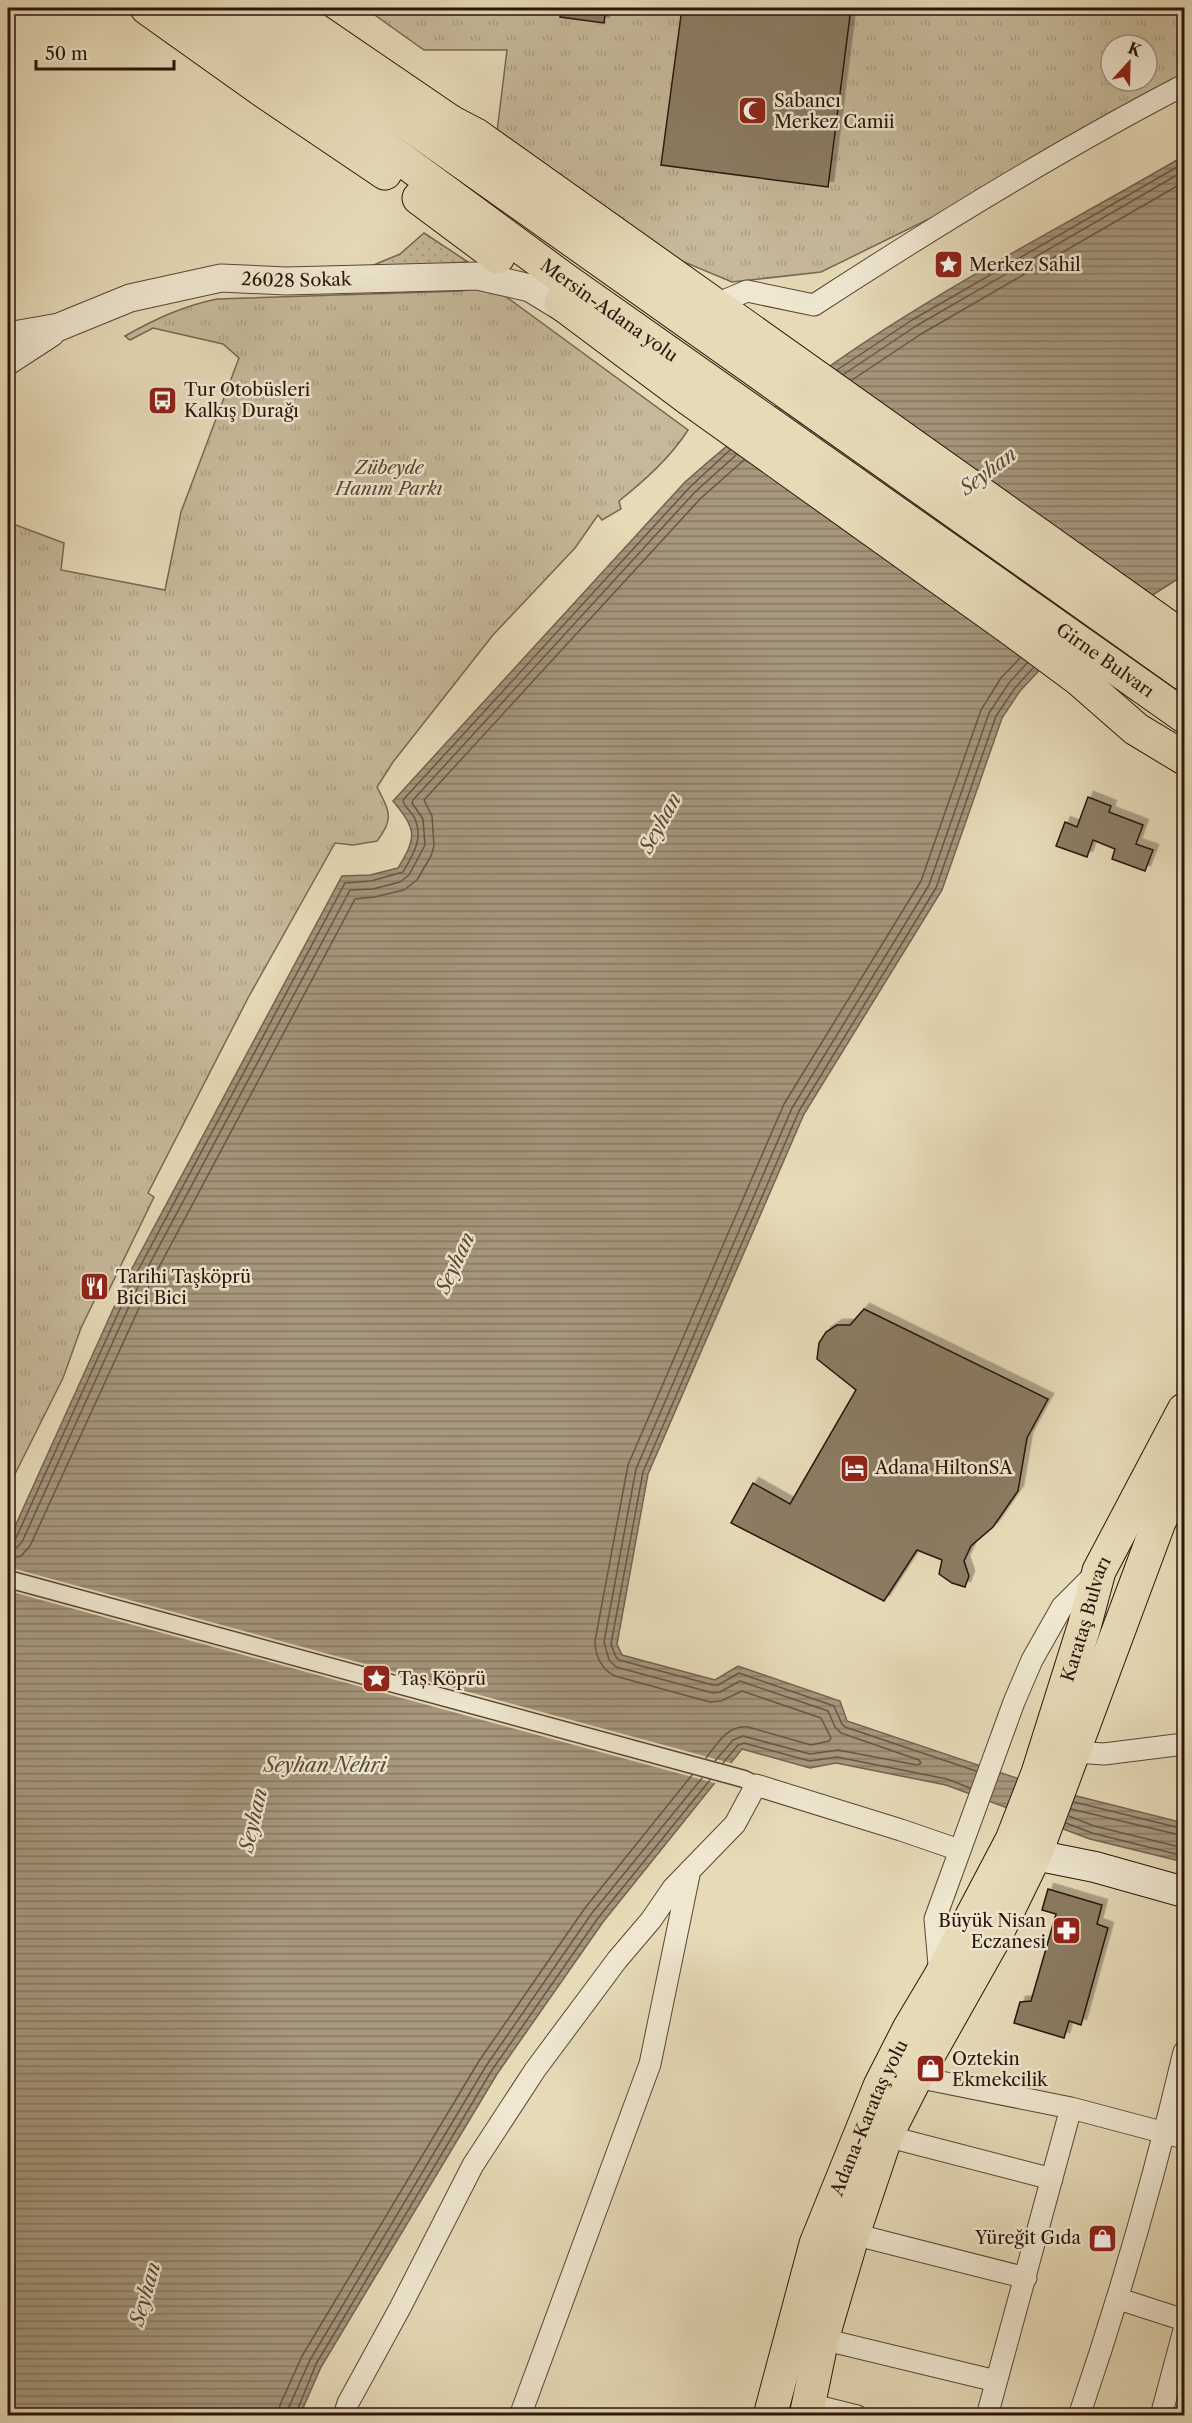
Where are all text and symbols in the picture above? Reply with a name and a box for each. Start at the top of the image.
scale bar [36,33,174,71]
north arrow [1099,33,1159,93]
text: K [1125,37,1145,61]
text: 50 m [45,43,88,65]
place label: Sabancı Merkez Camii [774,90,895,133]
mosque icon: Sabancı Merkez Camii [737,95,769,127]
place icon: Merkez Sahil [932,249,964,281]
street label: Mersin-Adana yolu [536,254,682,367]
place label: Merkez Sahil [969,254,1081,276]
street label: 26028 Sokak [241,268,353,292]
place label: Tur Otobüsleri Kalkış Durağı [184,379,311,422]
bus stop icon: Tur Otobüsleri Kalkış Durağı [147,384,179,416]
water label: Seyhan [954,442,1021,501]
park label: Zübeyde Hanım Parkı [333,457,443,500]
street label: Girne Bulvarı [1052,618,1159,703]
water label: Seyhan [633,789,686,858]
water label: Seyhan [430,1229,480,1298]
place label: Tarihi Taşköprü Bici Bici [116,1266,251,1309]
restaurant icon: Tarihi Taşköprü Bici Bici [79,1271,111,1303]
hotel icon: Adana HiltonSA [838,1452,870,1484]
place label: Adana HiltonSA [874,1457,1013,1479]
street label: Karataş Bulvarı [1057,1552,1116,1684]
place icon: Taș Köprü [361,1663,393,1695]
place label: Taș Köprü [398,1668,486,1690]
water label: Seyhan Nehri [263,1753,388,1777]
water label: Seyhan [234,1786,272,1855]
place label: Büyük Nisan Eczanesi [938,1910,1047,1953]
pharmacy icon: Büyük Nisan Eczanesi [1051,1915,1083,1947]
street label: Adana-Karataş yolu [825,2036,913,2200]
place label: Oztekin Ekmekcilik [952,2048,1049,2091]
shop icon: Oztekin Ekmekcilik [915,2053,947,2085]
shop icon: Yüreğit Gıda [1086,2222,1118,2254]
place label: Yüreğit Gıda [974,2227,1081,2249]
water label: Seyhan [124,2260,165,2329]

